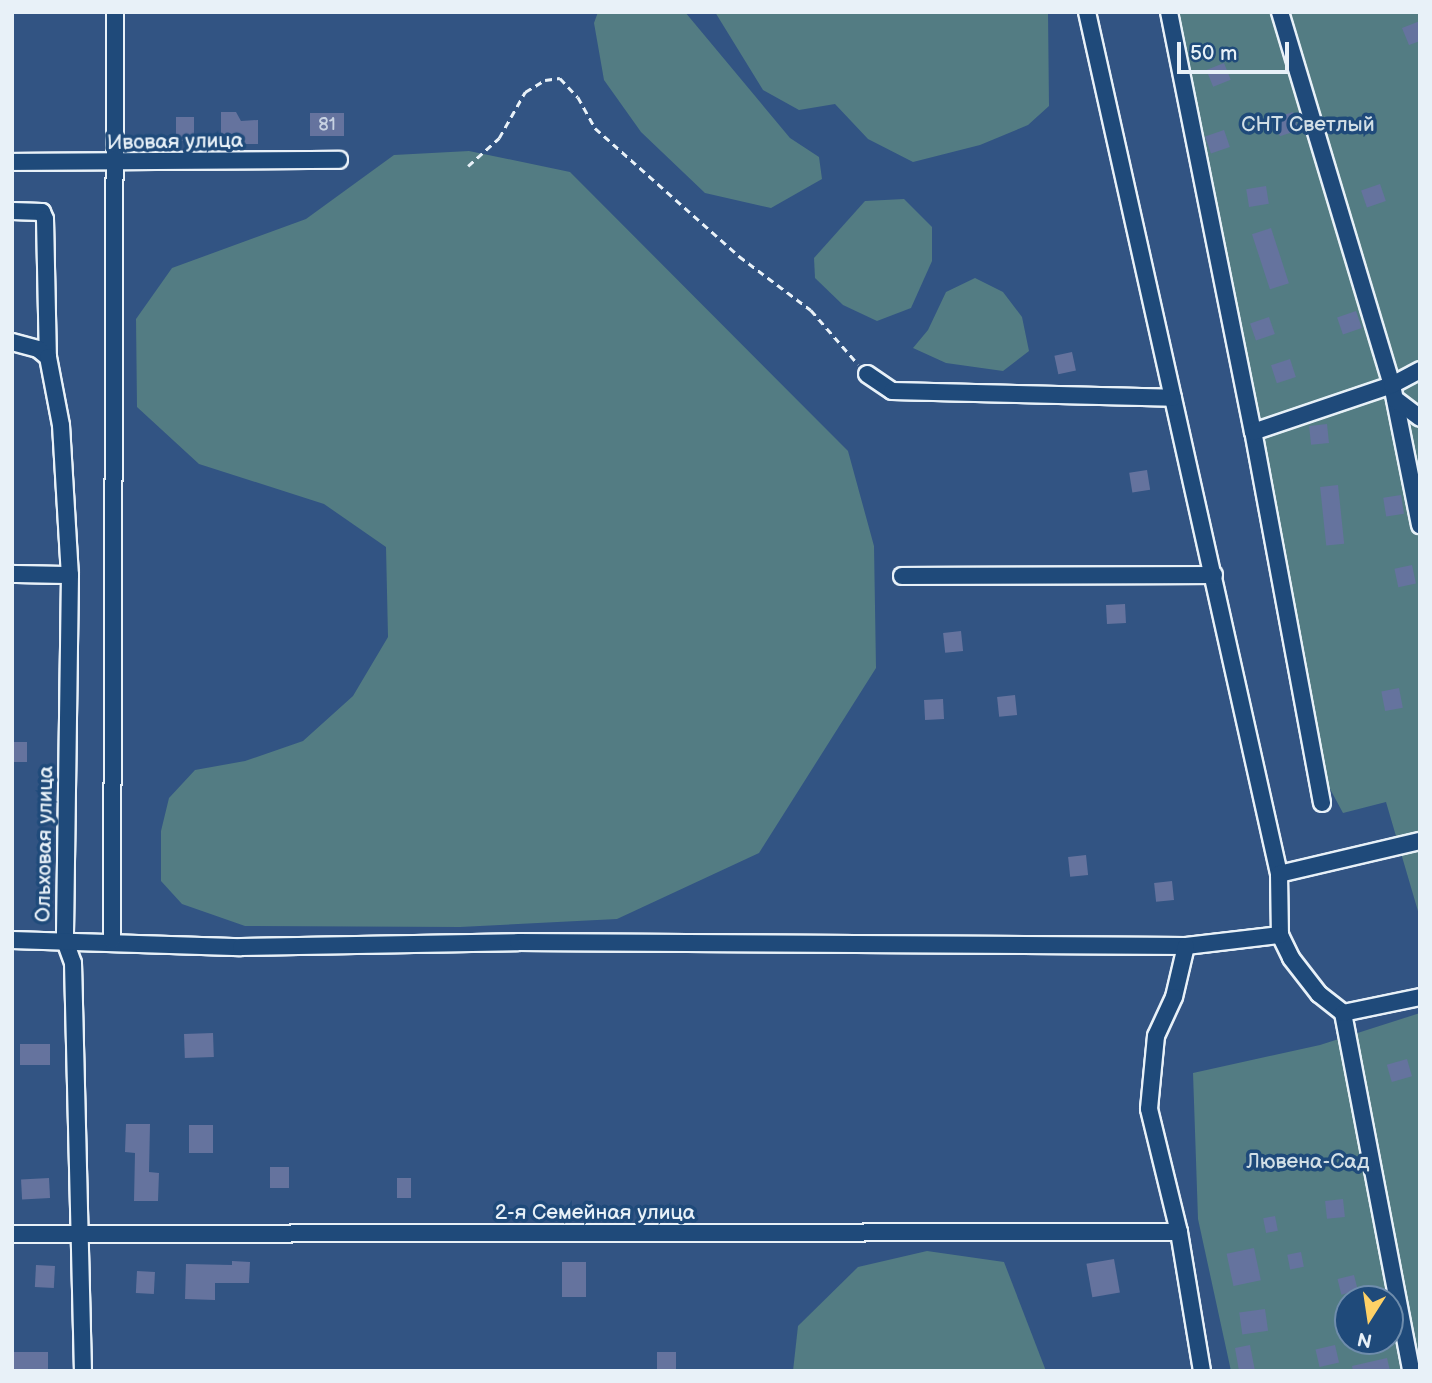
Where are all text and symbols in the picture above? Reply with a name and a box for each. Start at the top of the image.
scale bar [1180,28,1292,72]
text: 50 m [1190,41,1237,66]
park label: СНТ Светлый [1241,112,1375,138]
house number: 81 [318,114,336,136]
street label: Ивовая улица [107,128,243,156]
street label: Ольховая улица [31,766,59,922]
park label: Лювена-Сад [1246,1149,1370,1175]
street label: 2-я Семейная улица [495,1200,695,1226]
north arrow [1334,1285,1404,1355]
text: N [1356,1326,1374,1352]

